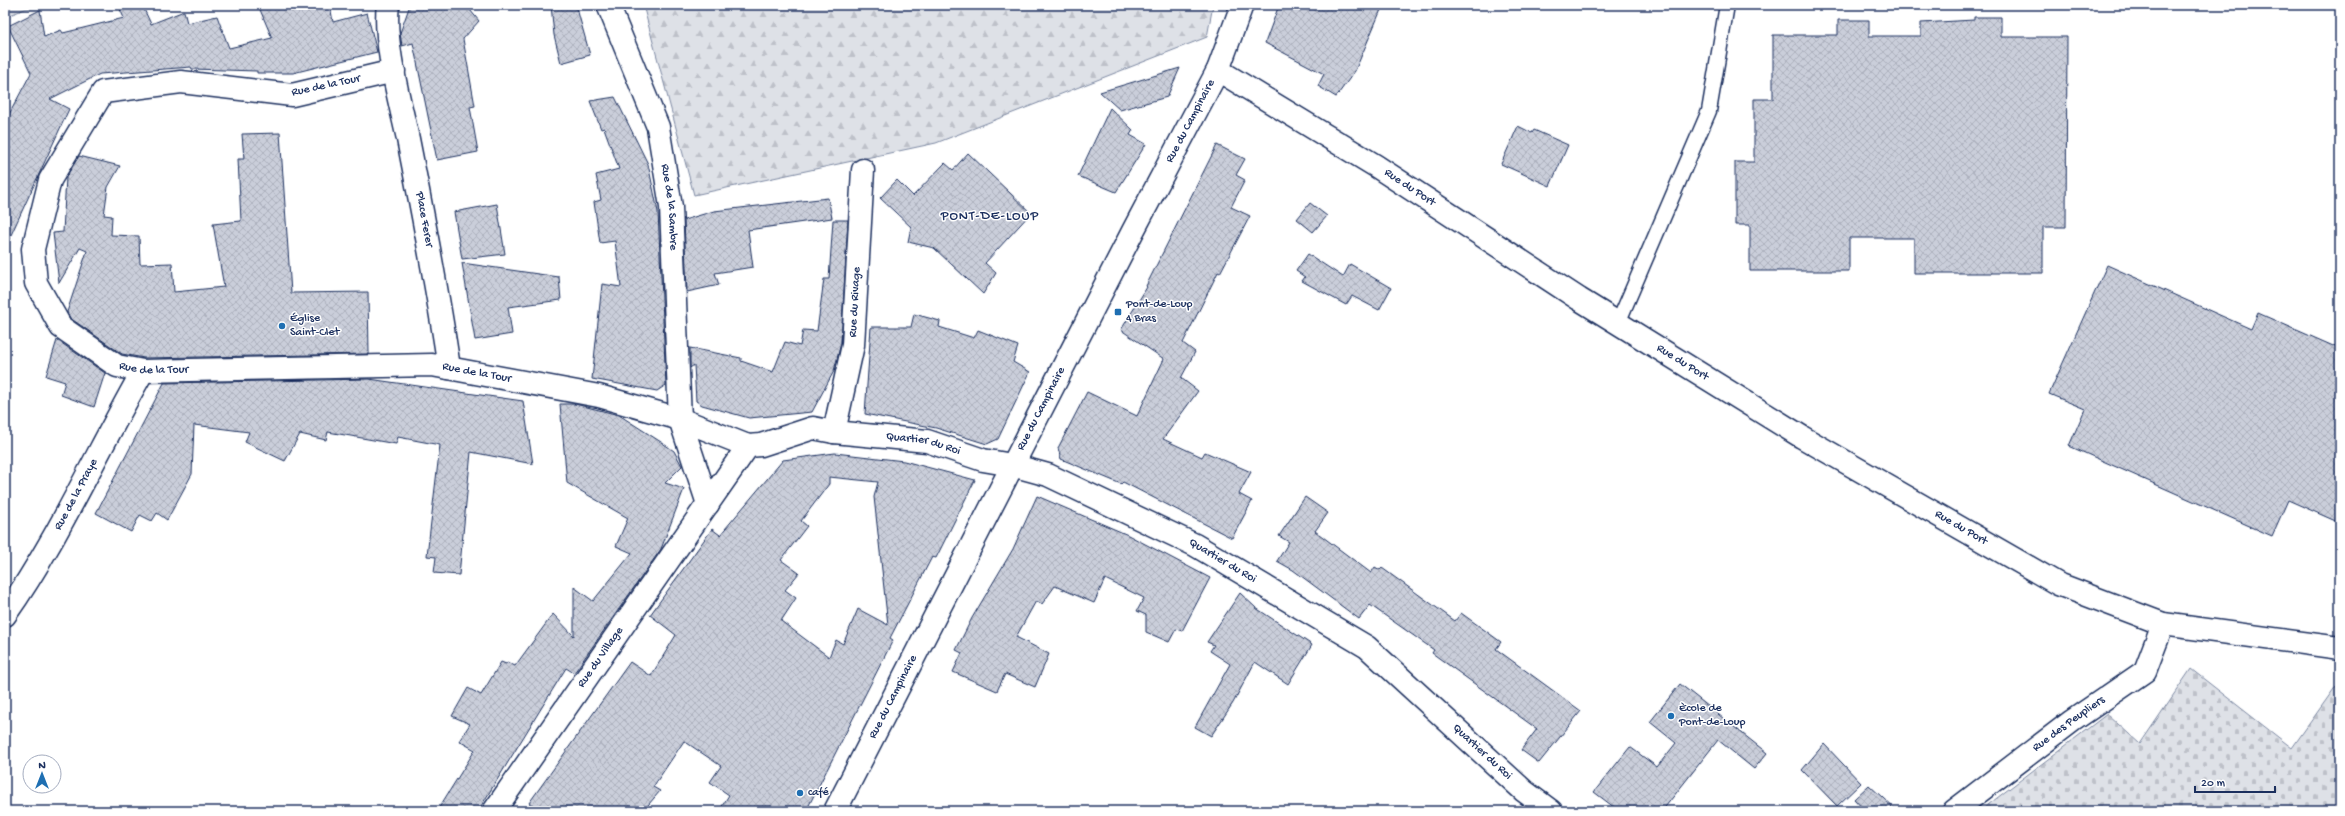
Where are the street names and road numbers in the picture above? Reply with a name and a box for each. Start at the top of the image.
street label: Rue de la Tour [290,72,363,100]
street label: Rue du Campinaire [1163,77,1219,165]
street label: Rue de la Sambre [657,163,680,252]
street label: Rue du Port [1381,166,1439,210]
street label: Place Ferer [411,190,436,250]
street label: Rue du Rivage [846,266,864,338]
street label: Rue du Port [1654,342,1712,385]
street label: Rue de la Tour [118,360,190,378]
street label: Rue de la Tour [441,360,514,387]
street label: Rue du Campinaire [1014,364,1069,453]
street label: Quartier du Roi [885,430,963,459]
street label: Rue de la Praye [52,456,102,533]
street label: Rue du Port [1932,508,1991,549]
street label: Quartier du Roi [1186,536,1259,587]
street label: Rue du Village [575,624,627,691]
street label: Rue du Campinaire [866,652,921,741]
street label: Rue des Peupliers [2030,693,2108,755]
street label: Quartier du Roi [1449,721,1515,783]

